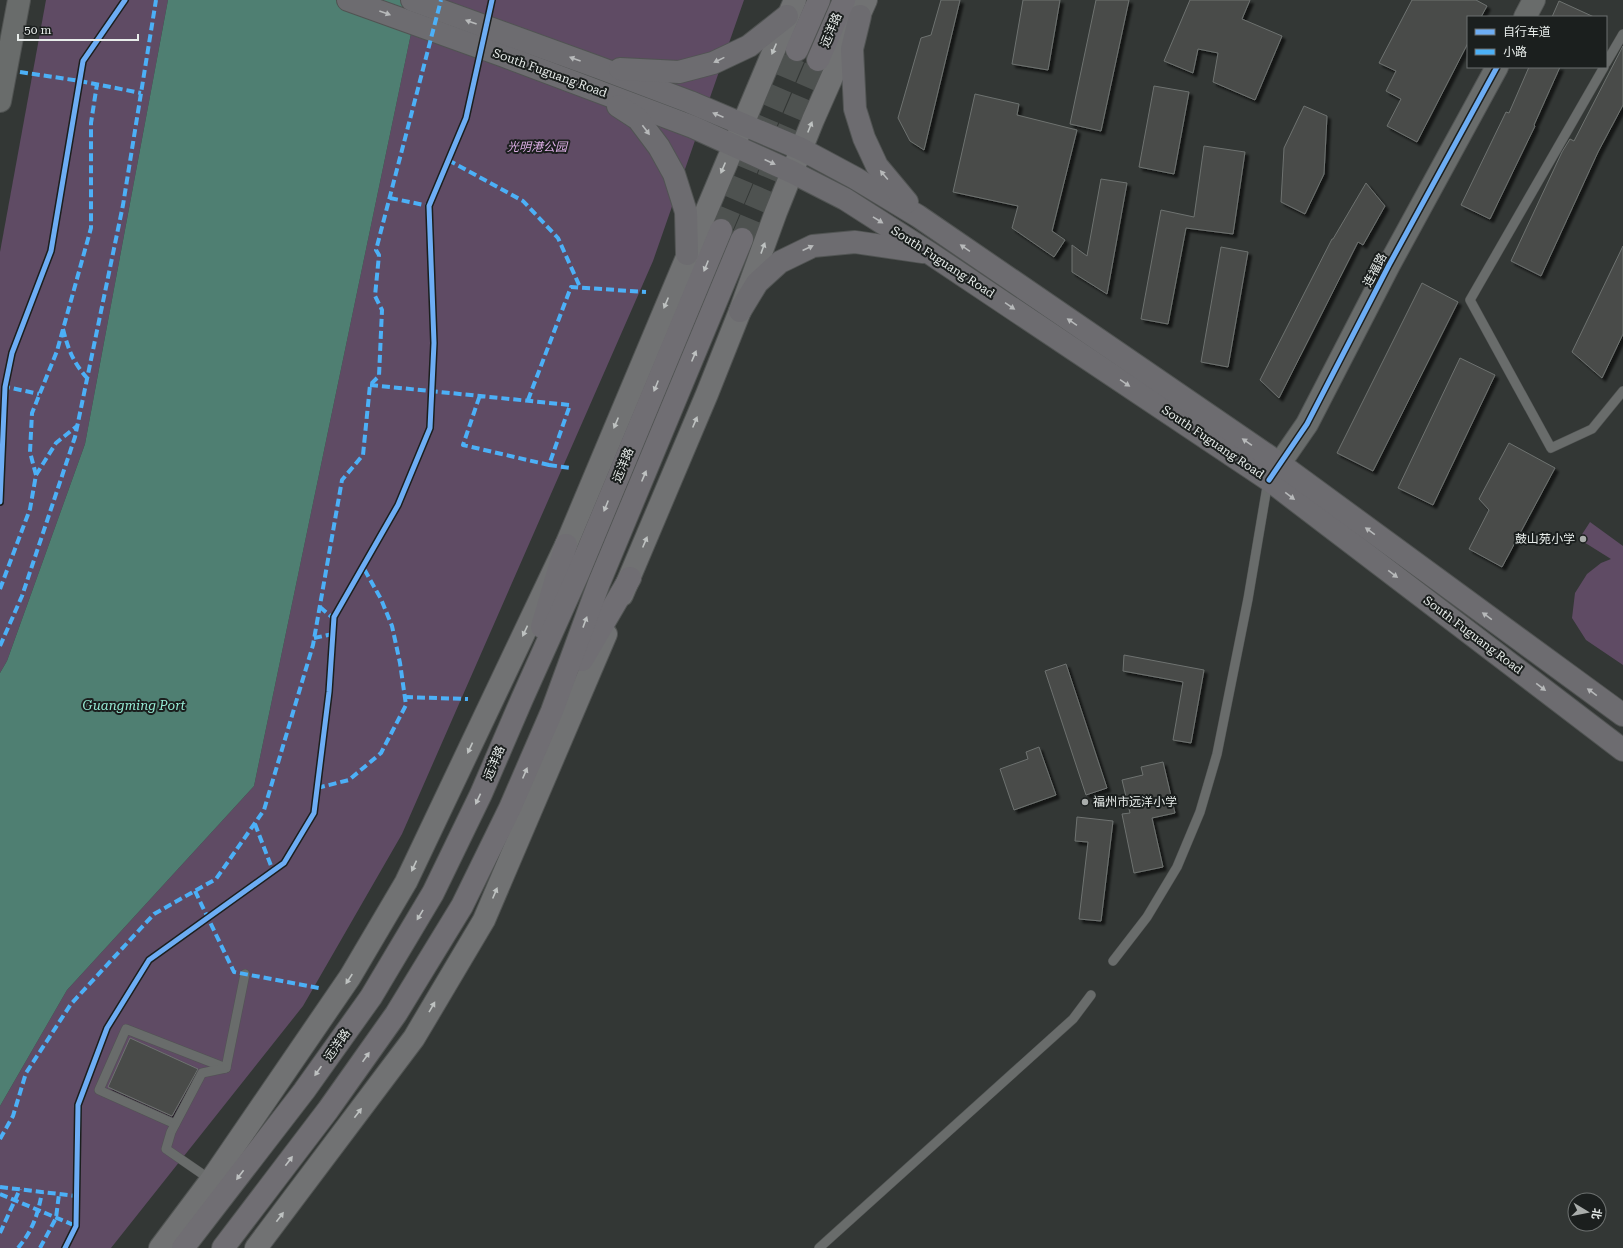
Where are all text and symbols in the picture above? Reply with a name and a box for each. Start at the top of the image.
one-way arrow [379,11,391,17]
street label: 远洋路 [818,11,844,49]
scale bar [18,16,138,42]
legend [1467,16,1607,68]
one-way arrow [464,18,476,24]
text: 50 m [24,23,51,37]
text: 自行车道 [1503,25,1551,39]
one-way arrow [770,43,776,55]
text: 小路 [1503,45,1527,59]
street label: South Fuguang Road [491,46,609,100]
one-way arrow [569,56,581,62]
one-way arrow [714,57,725,63]
one-way arrow [712,111,724,118]
one-way arrow [808,120,814,132]
one-way arrow [642,125,650,135]
park label: 光明港公园 [507,140,569,154]
one-way arrow [765,159,776,165]
one-way arrow [720,163,726,174]
one-way arrow [880,169,888,180]
one-way arrow [873,216,883,224]
street label: South Fuguang Road [889,223,998,301]
one-way arrow [760,241,766,253]
one-way arrow [959,244,970,252]
one-way arrow [803,245,814,251]
street label: 连福路 [1360,251,1390,289]
one-way arrow [702,261,708,273]
one-way arrow [663,298,669,310]
one-way arrow [1005,302,1015,310]
one-way arrow [1066,318,1078,325]
one-way arrow [691,349,697,361]
one-way arrow [1120,379,1130,387]
one-way arrow [653,381,659,392]
street label: South Fuguang Road [1159,403,1267,482]
one-way arrow [692,416,698,428]
one-way arrow [613,418,619,430]
one-way arrow [1242,438,1253,446]
street label: 远洋路 [610,446,636,484]
one-way arrow [641,470,647,481]
one-way arrow [1284,491,1295,500]
one-way arrow [603,501,609,513]
one-way arrow [1365,527,1376,535]
place label: 鼓山苑小学 [1515,532,1575,546]
marker: 鼓山苑小学 [1578,534,1588,544]
one-way arrow [642,535,648,547]
one-way arrow [1388,570,1399,579]
street label: South Fuguang Road [1421,593,1526,677]
one-way arrow [1481,611,1492,620]
one-way arrow [582,616,588,628]
one-way arrow [522,625,528,637]
one-way arrow [1536,683,1546,691]
one-way arrow [1586,688,1597,696]
water label: Guangming Port [83,698,186,713]
one-way arrow [467,743,473,754]
street label: 远洋路 [481,744,507,782]
one-way arrow [522,768,528,779]
one-way arrow [475,794,481,805]
place label: 福州市远洋小学 [1093,795,1177,809]
marker: 福州市远洋小学 [1080,797,1090,807]
one-way arrow [411,860,417,872]
one-way arrow [492,887,498,899]
one-way arrow [416,909,423,921]
one-way arrow [345,973,353,984]
one-way arrow [429,1001,436,1013]
street label: 远洋路 [321,1026,353,1064]
one-way arrow [362,1052,370,1062]
one-way arrow [314,1066,322,1076]
one-way arrow [353,1107,362,1118]
one-way arrow [285,1156,293,1167]
one-way arrow [235,1169,244,1180]
north arrow [1567,1192,1607,1232]
text: 北 [1589,1207,1604,1220]
one-way arrow [275,1211,284,1222]

